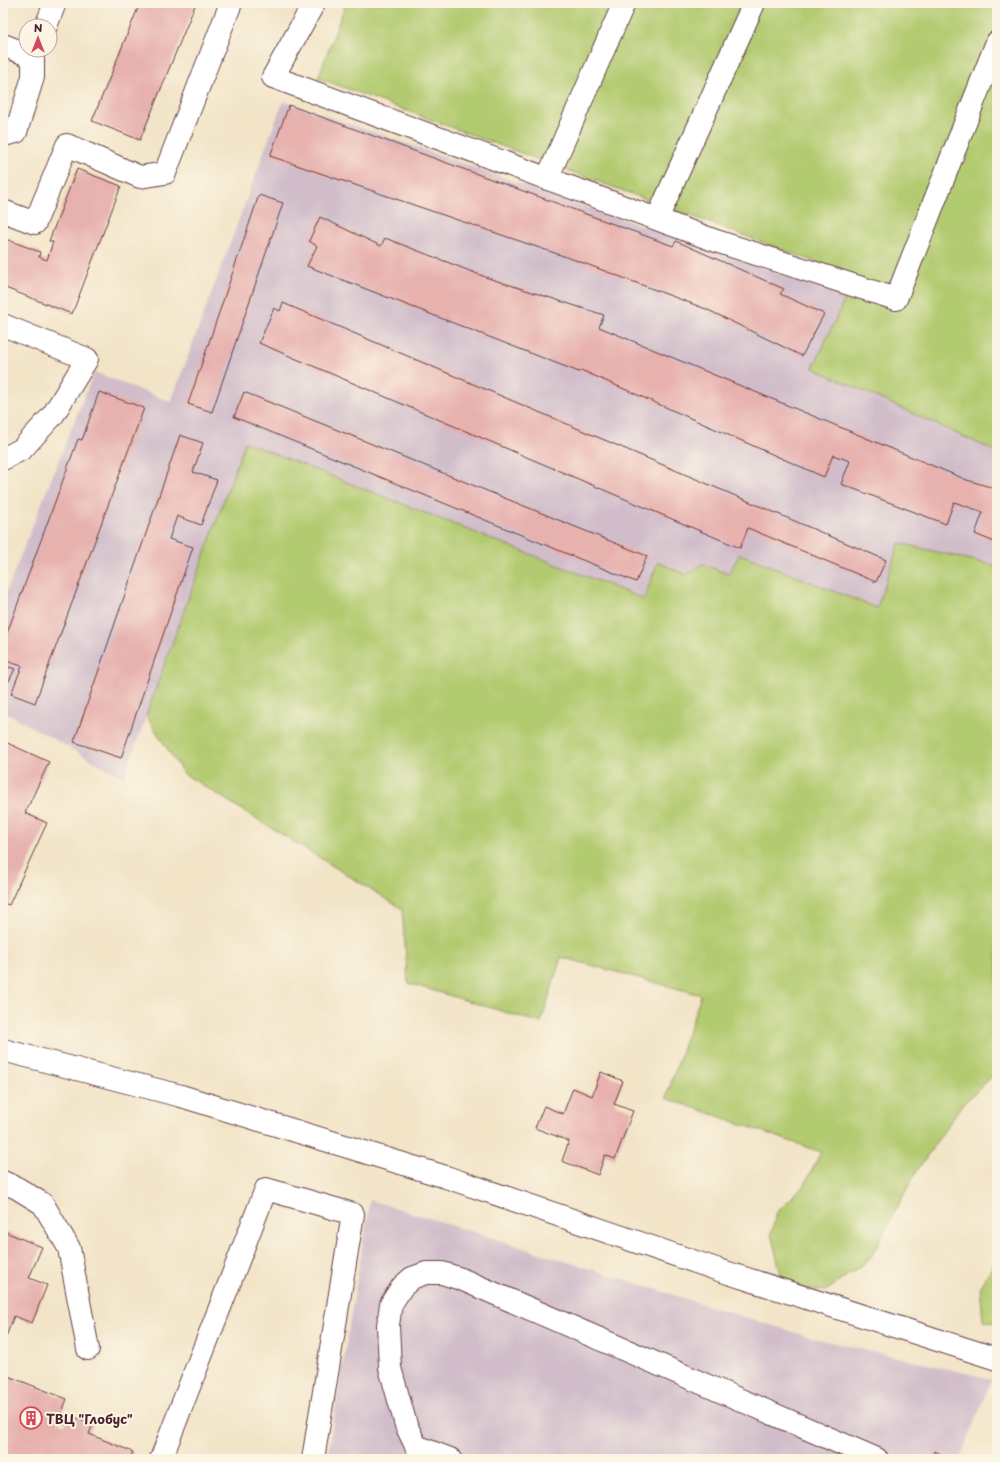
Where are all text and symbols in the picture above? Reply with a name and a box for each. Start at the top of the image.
north arrow [18,18,58,58]
text: N [34,19,43,36]
building icon: ТВЦ "Глобус" [18,1405,44,1431]
place label: ТВЦ "Глобус" [46,1409,133,1428]

